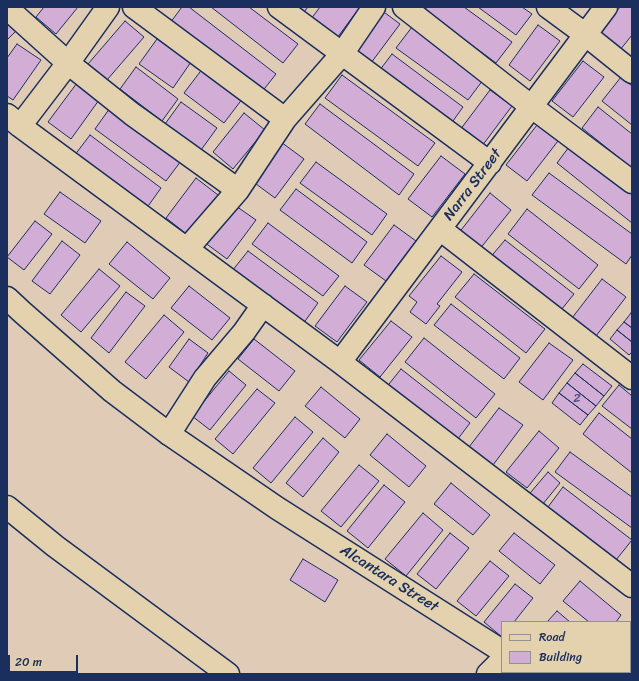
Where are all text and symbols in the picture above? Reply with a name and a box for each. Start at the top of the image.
street label: Narra Street [440,146,506,224]
house number: 2 [573,391,581,407]
street label: Alcantara Street [337,542,441,616]
legend [501,621,631,673]
text: Road [539,626,565,648]
text: Building [539,646,582,668]
scale bar [10,647,80,673]
text: 20 m [15,651,42,673]

